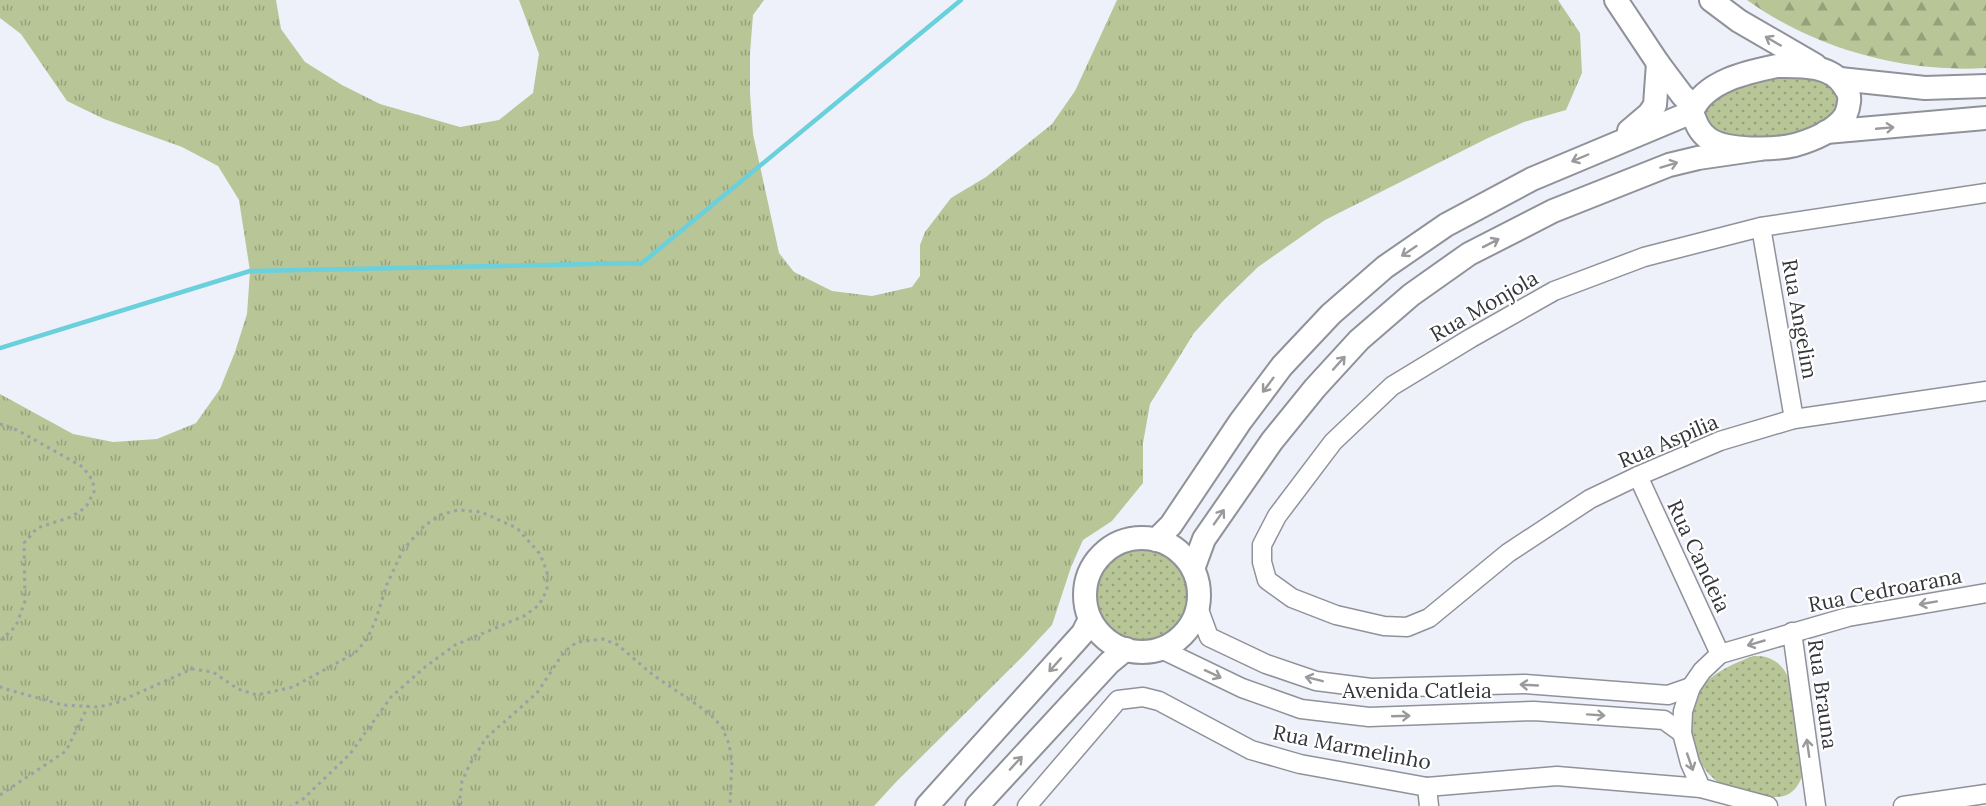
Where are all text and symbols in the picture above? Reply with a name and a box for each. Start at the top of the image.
one-way arrow [1765,35,1782,47]
one-way arrow [1874,122,1894,133]
one-way arrow [1571,153,1589,165]
one-way arrow [1659,159,1678,170]
one-way arrow [1481,236,1499,248]
one-way arrow [1401,245,1417,257]
street label: Rua Angelim [1776,257,1824,381]
street label: Rua Monjola [1425,264,1543,348]
one-way arrow [1331,356,1345,371]
one-way arrow [1262,376,1274,392]
street label: Rua Aspilia [1614,408,1722,474]
street label: Rua Candeia [1661,495,1737,617]
one-way arrow [1213,509,1225,526]
street label: Rua Cedroarana [1806,562,1964,618]
one-way arrow [1919,598,1939,609]
street label: Rua Brauna [1802,637,1844,751]
one-way arrow [1747,638,1766,649]
one-way arrow [1048,657,1062,672]
one-way arrow [1204,668,1222,680]
one-way arrow [1305,673,1324,685]
street label: Avenida Catleia [1341,677,1492,704]
one-way arrow [1519,679,1539,690]
one-way arrow [1390,710,1410,722]
one-way arrow [1585,710,1605,721]
street label: Rua Marmelinho [1271,718,1433,776]
one-way arrow [1802,739,1813,758]
one-way arrow [1686,752,1697,771]
one-way arrow [1009,756,1023,771]

